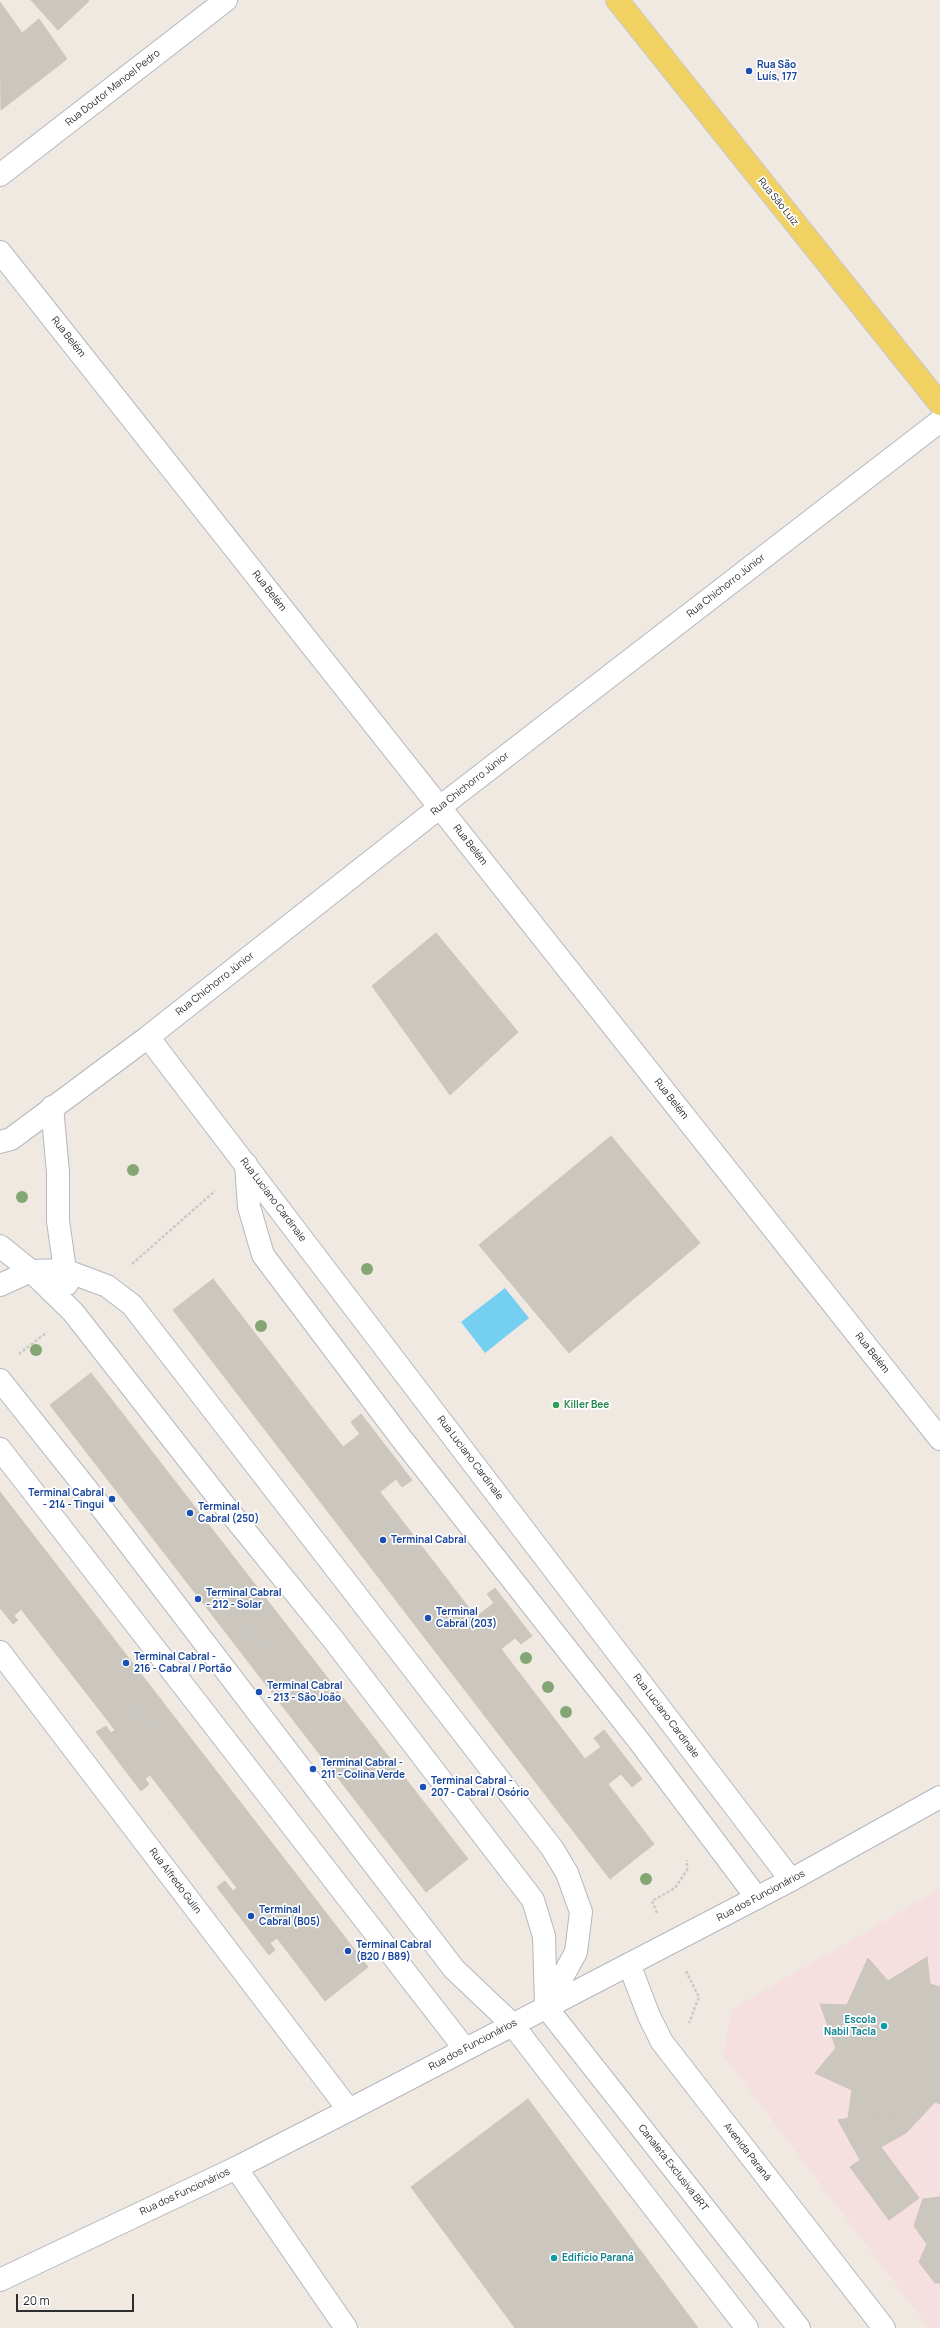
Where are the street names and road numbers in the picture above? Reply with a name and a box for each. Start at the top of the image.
street label: Rua Doutor Manoel Pedro [63,47,163,129]
street label: Rua São Luiz [755,176,801,228]
street label: Rua Belém [48,314,88,360]
street label: Rua Chichorro Júnior [684,552,768,620]
street label: Rua Belém [249,568,289,614]
street label: Rua Chichorro Júnior [428,750,512,818]
street label: Rua Belém [450,822,490,868]
street label: Rua Chichorro Júnior [173,950,257,1018]
street label: Rua Belém [651,1076,691,1122]
street label: Rua Luciano Cardinale [237,1156,309,1244]
street label: Rua Belém [852,1330,892,1376]
street label: Rua Luciano Cardinale [434,1414,506,1502]
street label: Rua Luciano Cardinale [630,1672,702,1760]
street label: Rua Alfredo Gulin [146,1846,204,1916]
street label: Rua dos Funcionários [715,1868,807,1924]
street label: Rua dos Funcionários [427,2017,519,2073]
street label: Avenida Paraná [721,2121,773,2183]
street label: Canaleta Exclusiva BRT [635,2122,711,2214]
street label: Rua dos Funcionários [138,2166,232,2218]

